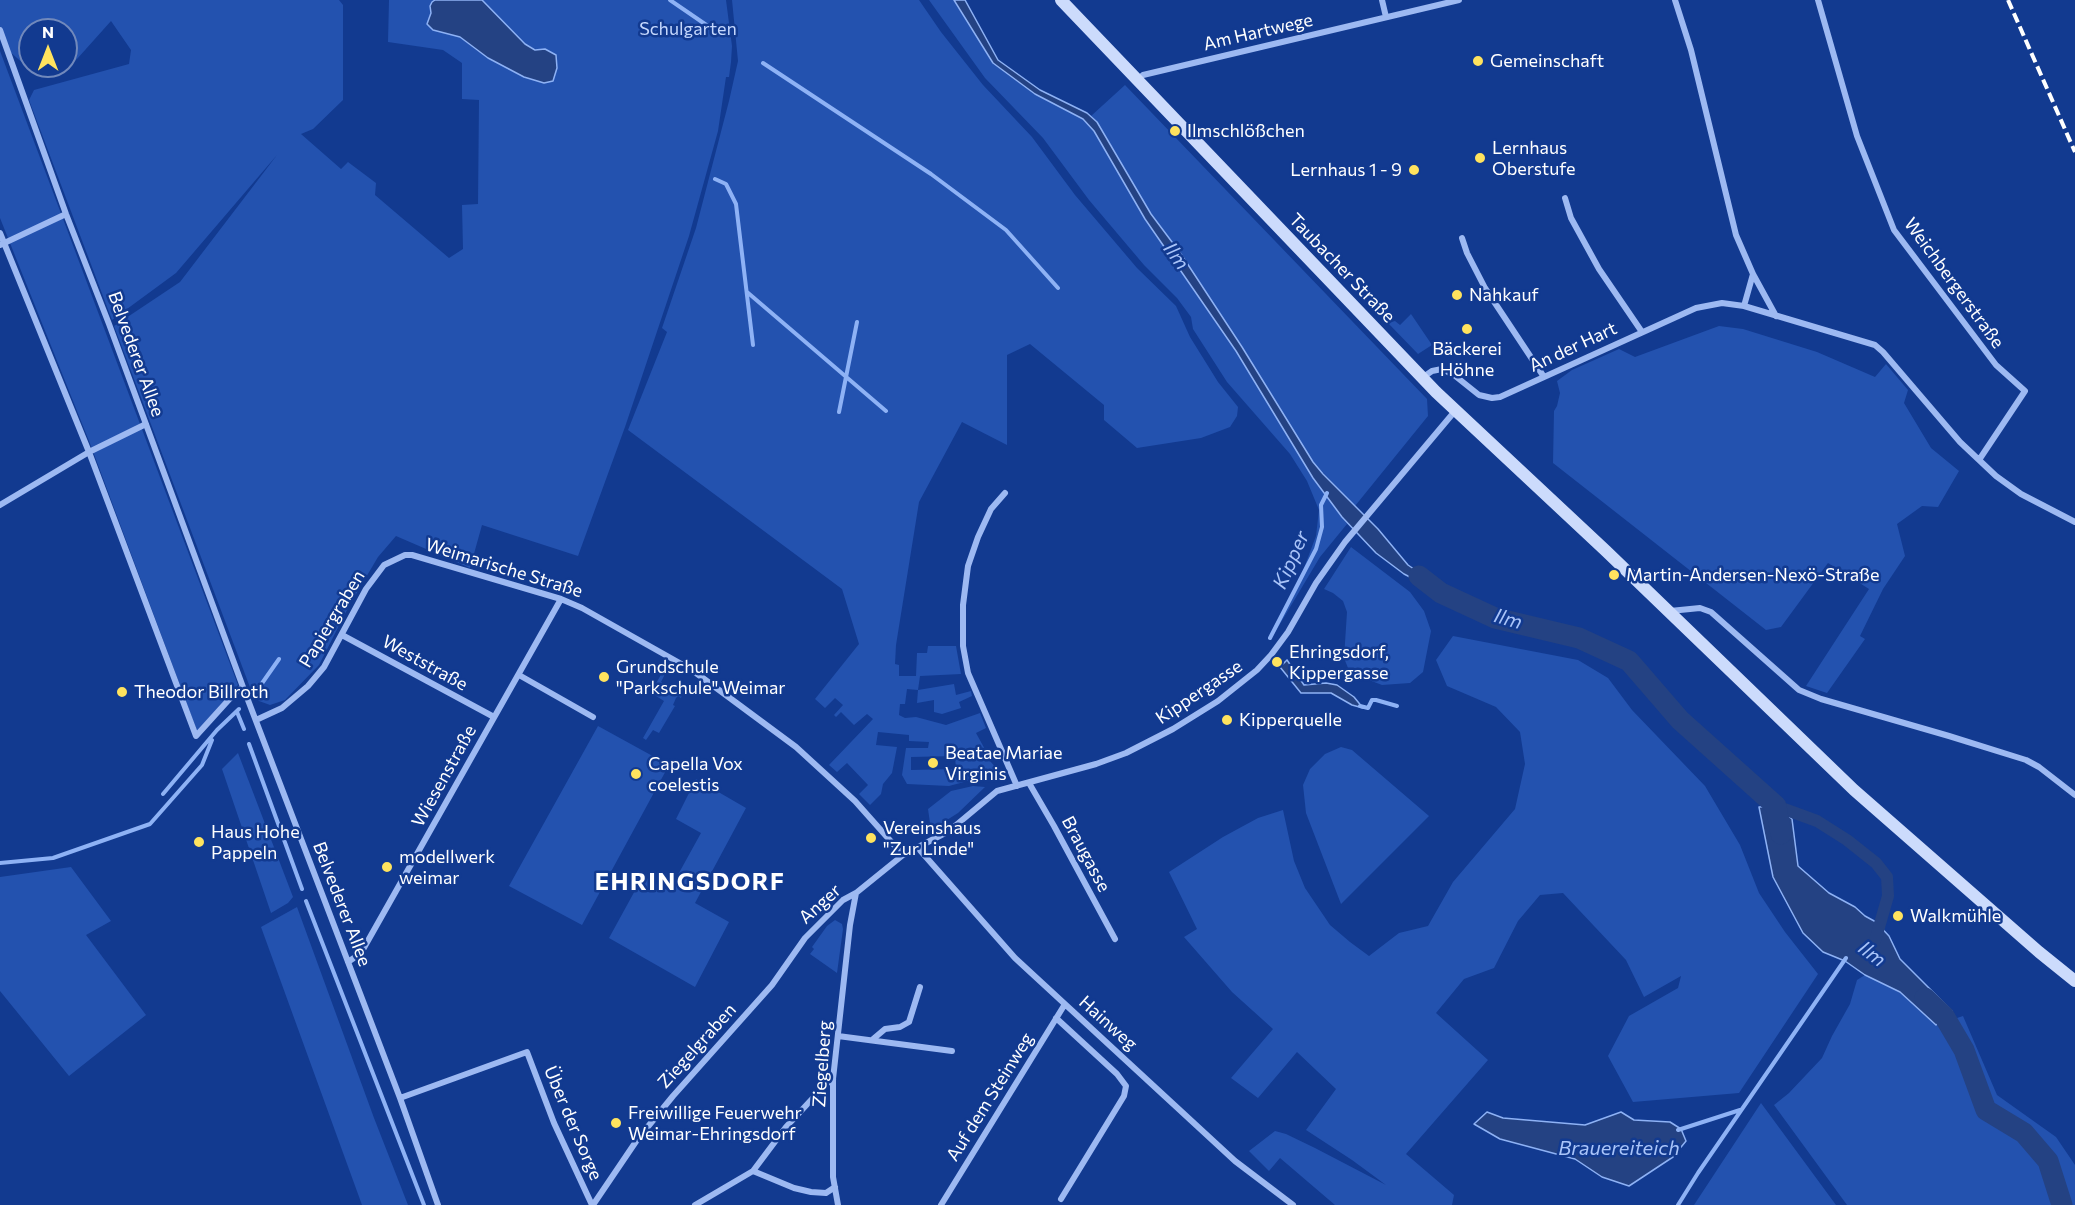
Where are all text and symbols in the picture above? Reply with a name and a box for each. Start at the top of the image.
street label: Am Hartwege [1201,9,1315,55]
north arrow [18,18,78,78]
park label: Schulgarten [639,18,737,40]
text: N [42,22,54,41]
place label: Gemeinschaft [1490,50,1604,72]
marker: Gemeinschaft [1471,54,1485,68]
place label: Ilmschlößchen [1187,120,1305,142]
marker: Ilmschlößchen [1168,124,1182,138]
place label: Lernhaus Oberstufe [1492,137,1575,180]
marker: Lernhaus Oberstufe [1473,151,1487,165]
place label: Lernhaus 1 - 9 [1290,159,1402,181]
marker: Lernhaus 1 - 9 [1407,163,1421,177]
street label: Taubacher Straße [1284,209,1400,327]
street label: Weichbergerstraße [1899,214,2009,352]
water label: Ilm [1158,238,1194,274]
place label: Nahkauf [1469,284,1539,306]
street label: Belvederer Allee [103,288,169,420]
marker: Nahkauf [1450,288,1464,302]
street label: An der Hart [1526,317,1620,377]
marker: Bäckerei Höhne [1460,322,1474,336]
place label: Bäckerei Höhne [1432,338,1502,380]
water label: Kipper [1268,527,1314,593]
street label: Weimarische Straße [423,534,585,602]
place label: Martin-Andersen-Nexö-Straße [1626,564,1880,586]
street label: Papiergraben [295,567,369,671]
marker: Martin-Andersen-Nexö-Straße [1607,568,1621,582]
water label: Ilm [1491,604,1525,634]
street label: Weststraße [378,631,472,695]
place label: Ehringsdorf, Kippergasse [1289,641,1389,684]
street label: Kippergasse [1152,655,1246,729]
marker: Ehringsdorf, Kippergasse [1270,655,1284,669]
place label: Grundschule "Parkschule" Weimar [616,656,786,698]
marker: Grundschule "Parkschule" Weimar [597,670,611,684]
place label: Theodor Billroth [134,681,268,703]
marker: Theodor Billroth [115,685,129,699]
place label: Kipperquelle [1239,709,1342,731]
marker: Kipperquelle [1220,713,1234,727]
street label: Wiesenstraße [407,721,481,831]
place label: Beatae Mariae Virginis [945,742,1062,784]
place label: Capella Vox coelestis [648,753,743,795]
marker: Beatae Mariae Virginis [926,756,940,770]
marker: Capella Vox coelestis [629,767,643,781]
street label: Braugasse [1057,812,1115,896]
place label: Vereinshaus "Zur Linde" [883,817,981,860]
place label: Haus Hohe Pappeln [211,821,300,864]
marker: Vereinshaus "Zur Linde" [864,831,878,845]
marker: Haus Hohe Pappeln [192,835,206,849]
street label: Belvederer Allee [308,839,376,969]
place label: modellwerk weimar [399,846,495,888]
marker: modellwerk weimar [380,860,394,874]
district label: EHRINGSDORF [595,868,785,896]
street label: Anger [795,880,845,928]
place label: Walkmühle [1910,905,2001,927]
marker: Walkmühle [1891,909,1905,923]
water label: Ilm [1854,936,1890,972]
street label: Hainweg [1074,991,1142,1055]
street label: Ziegelgraben [653,999,741,1093]
street label: Ziegelberg [808,1020,836,1108]
street label: Auf dem Steinweg [942,1029,1038,1165]
street label: Über der Sorge [539,1063,607,1183]
place label: Freiwillige Feuerwehr Weimar-Ehringsdorf [628,1102,802,1144]
marker: Freiwillige Feuerwehr Weimar-Ehringsdorf [609,1116,623,1130]
water label: Brauereiteich [1558,1136,1680,1160]

